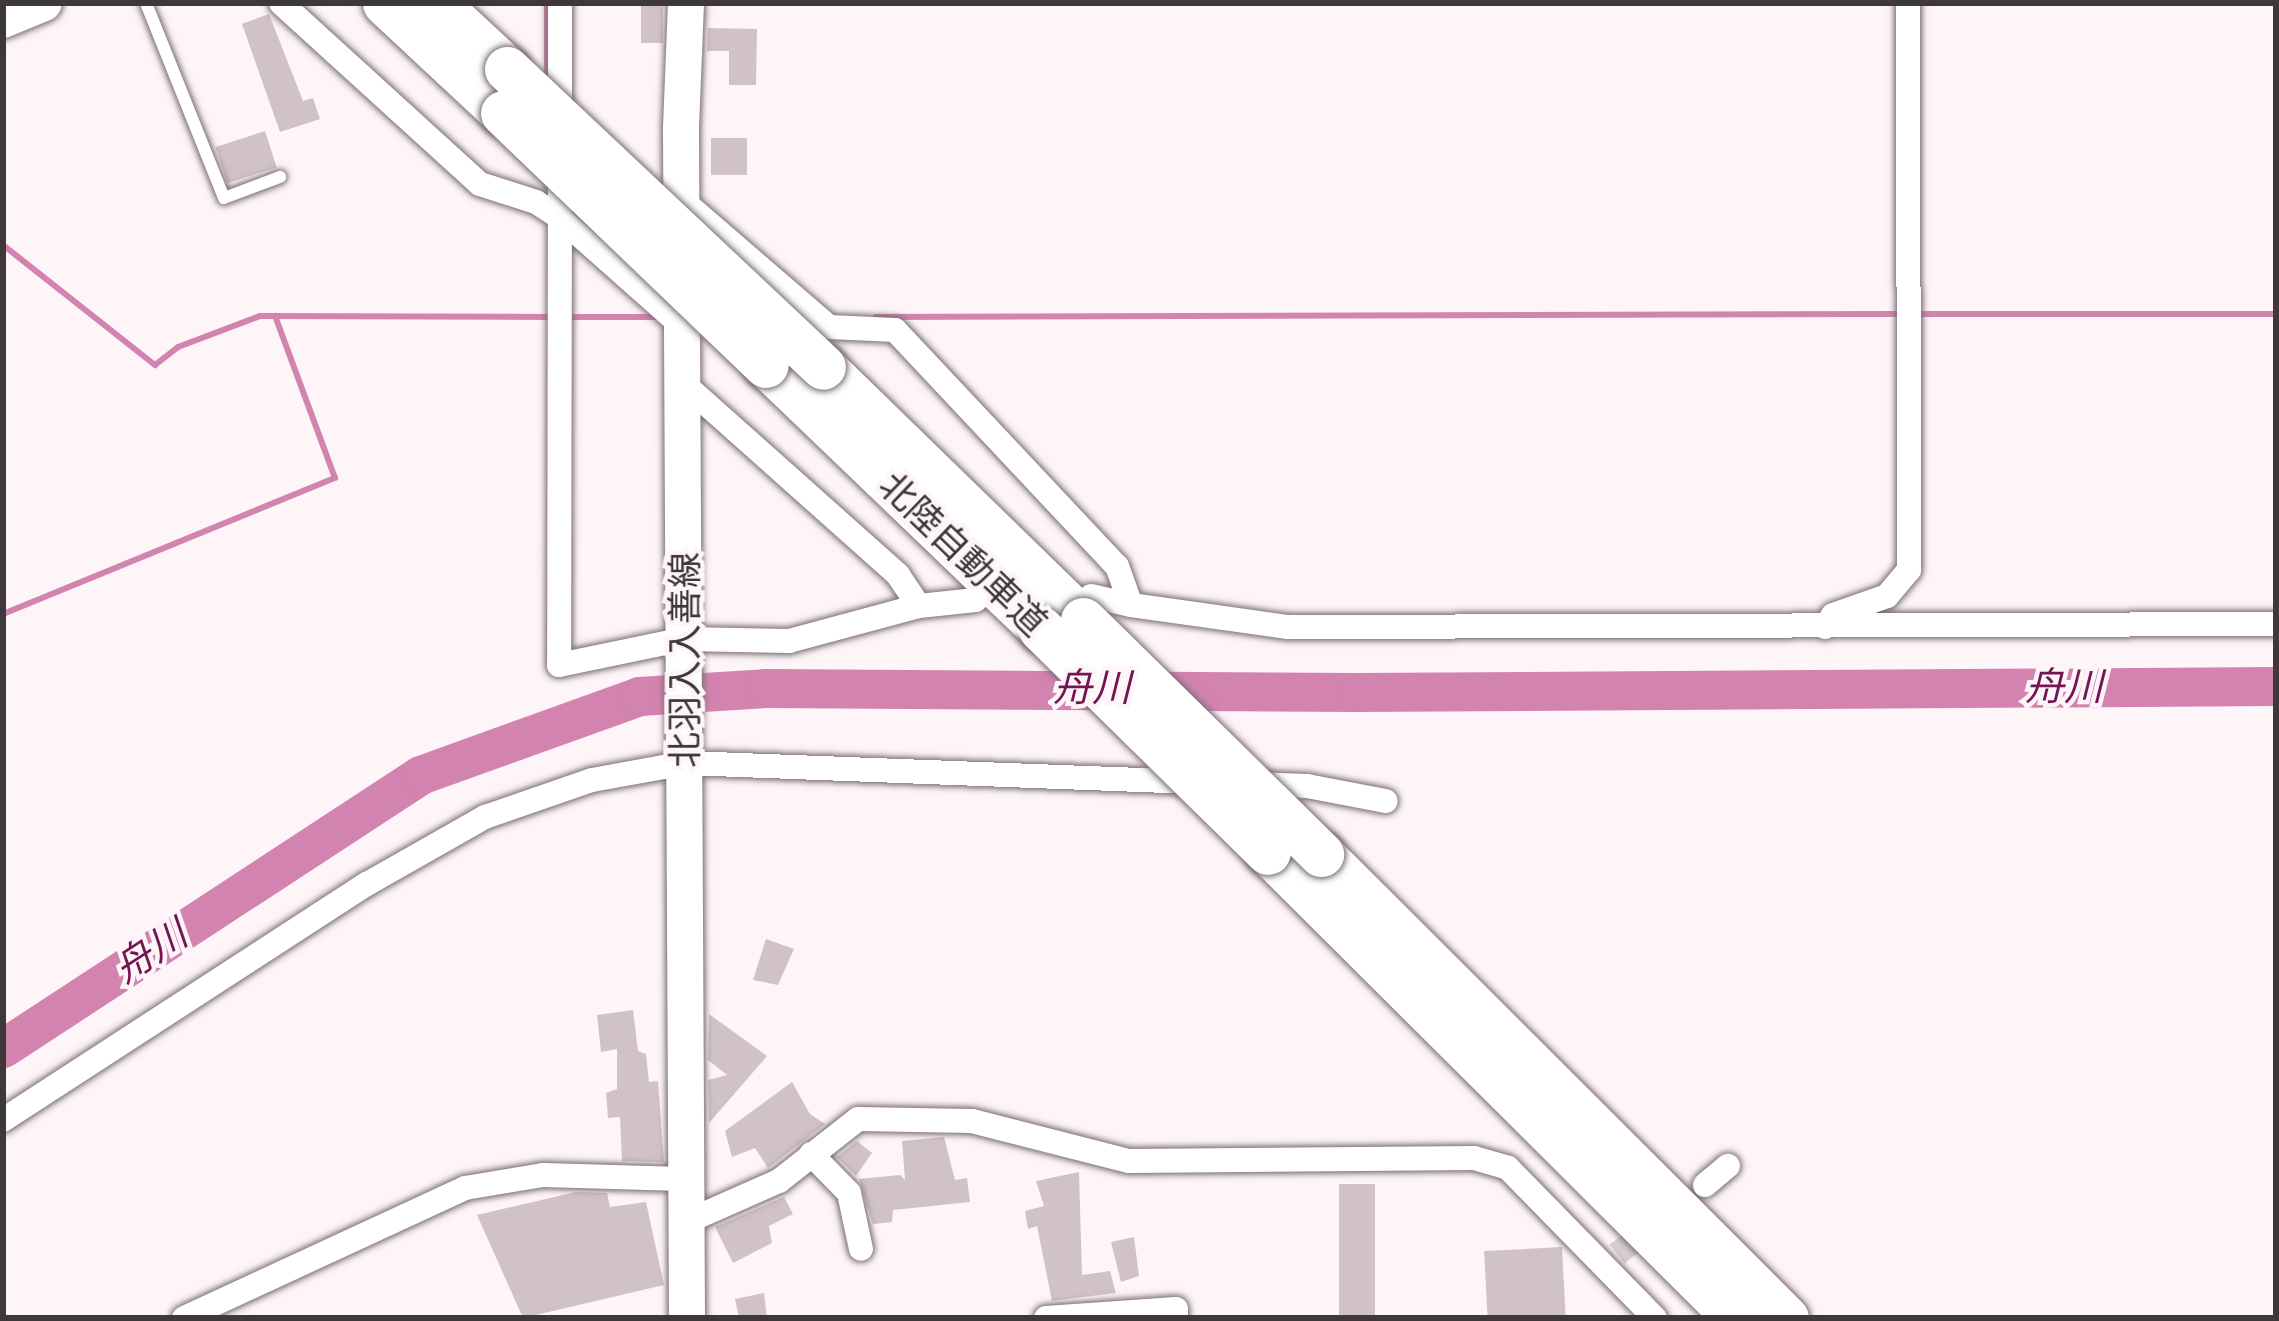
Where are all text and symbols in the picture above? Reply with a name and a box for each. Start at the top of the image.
street label: 北陸自動車道 [870,463,1056,645]
street label: 北羽入入善線 [663,552,707,768]
water label: 舟川 [2025,663,2103,709]
water label: 舟川 [1053,664,1131,710]
water label: 舟川 [105,910,195,992]

